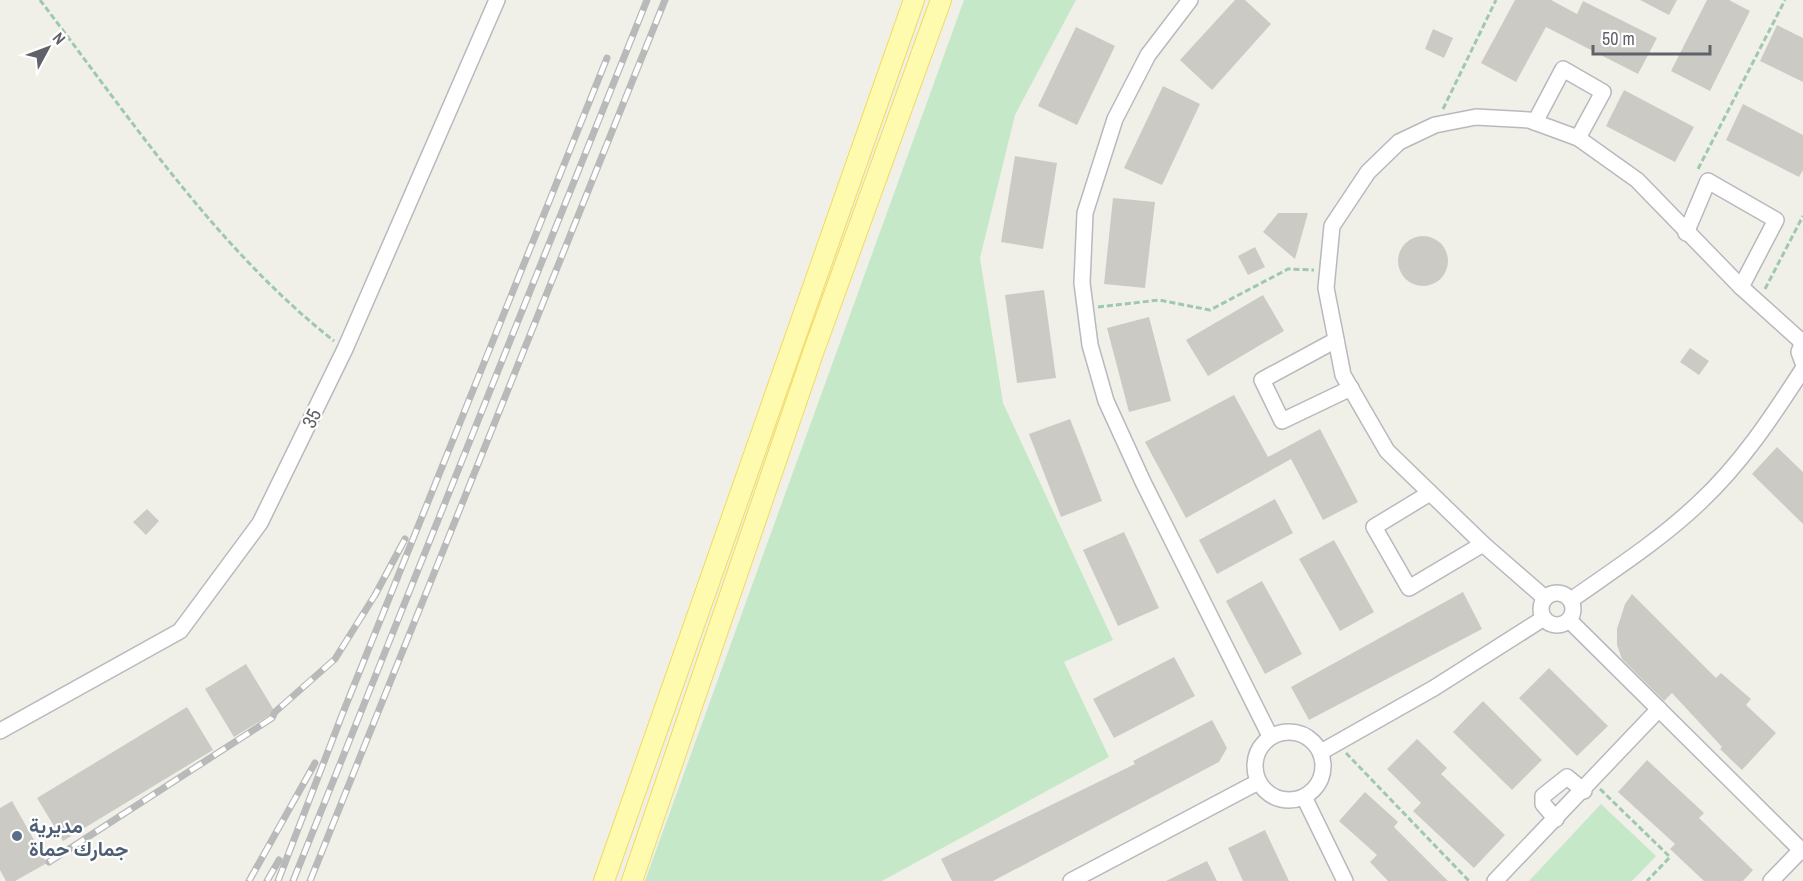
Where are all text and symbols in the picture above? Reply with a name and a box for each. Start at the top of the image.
north arrow [18,18,78,78]
scale bar [1593,18,1710,56]
text: 50 m [1602,26,1635,51]
text: N [48,27,71,49]
street label: 35 [295,404,327,432]
place label: مديرية جمارك حماة [29,812,128,862]
marker: مديرية جمارك حماة [10,829,24,843]

